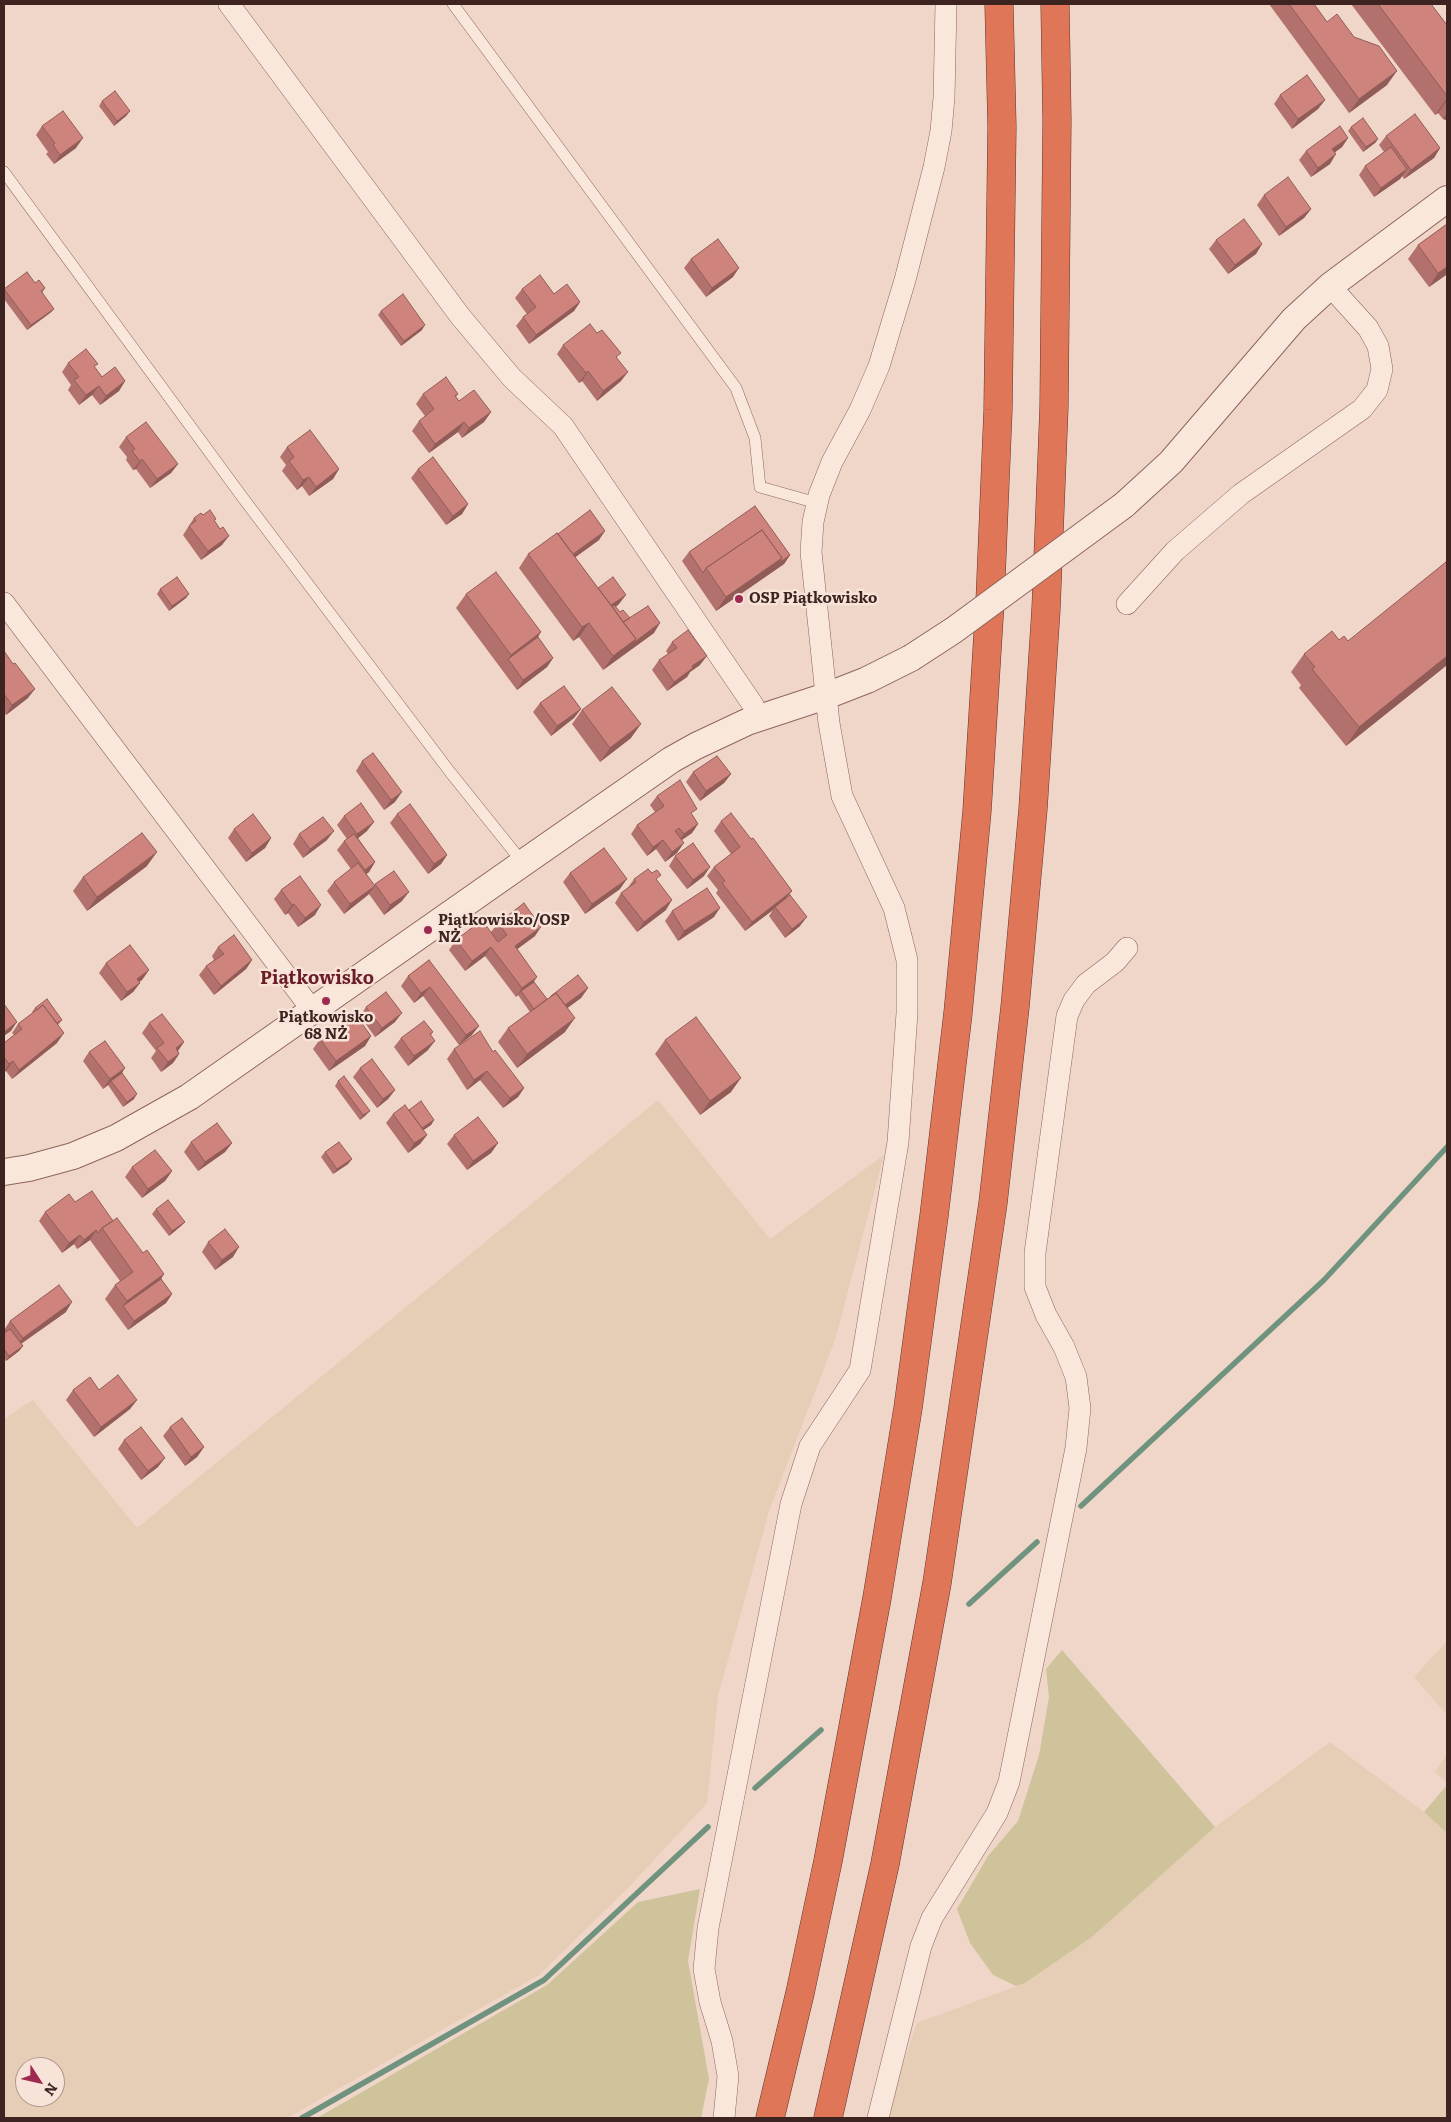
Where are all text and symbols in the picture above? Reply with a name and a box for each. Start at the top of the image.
place label: OSP Piątkowisko [749,590,877,608]
marker: OSP Piątkowisko [733,593,745,605]
place label: Piątkowisko/OSP NŻ [438,912,570,947]
marker: Piątkowisko/OSP NŻ [422,924,434,936]
district label: Piątkowisko [260,968,374,990]
marker: Piątkowisko 68 NŻ [320,995,332,1007]
place label: Piątkowisko 68 NŻ [279,1009,373,1044]
north arrow [15,2057,65,2107]
text: N [40,2079,63,2101]

